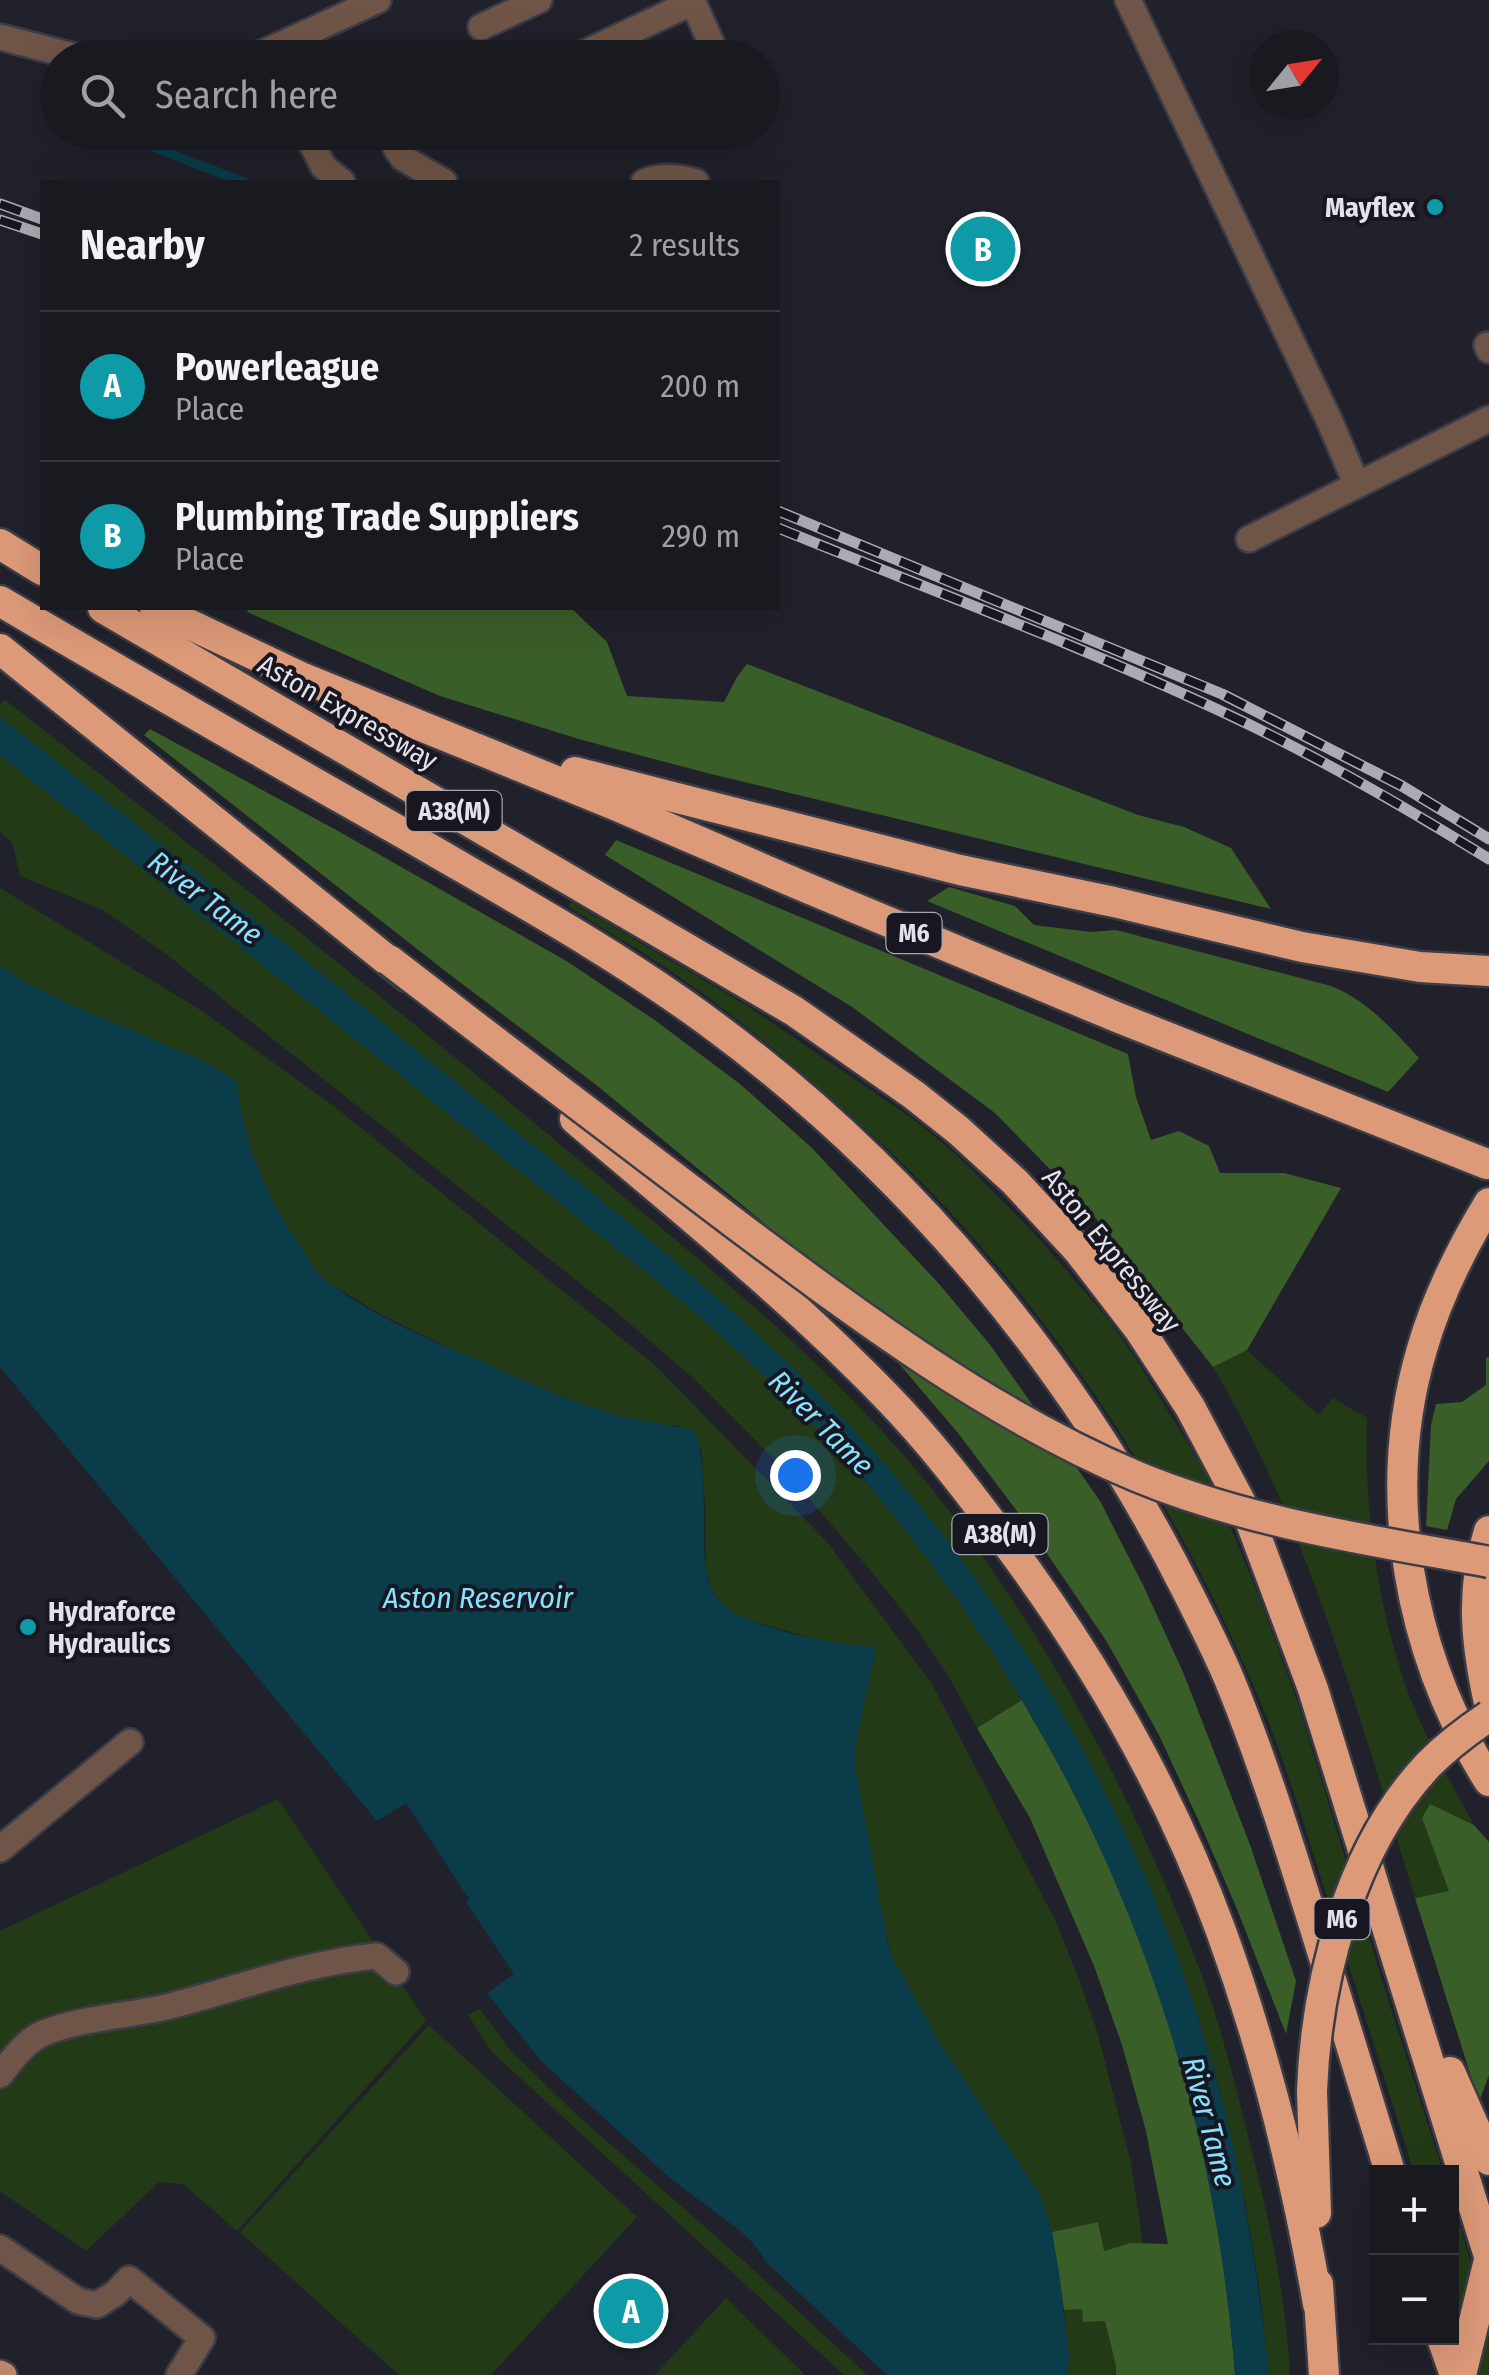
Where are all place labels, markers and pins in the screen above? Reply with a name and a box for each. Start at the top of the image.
place label: Mayflex [1325,191,1416,224]
marker: Mayflex [1424,196,1446,218]
pin: B [950,212,1016,286]
place label: Hydraforce Hydraulics [48,1595,176,1660]
marker: Hydraforce Hydraulics [17,1616,39,1638]
pin: A [598,2274,664,2348]

